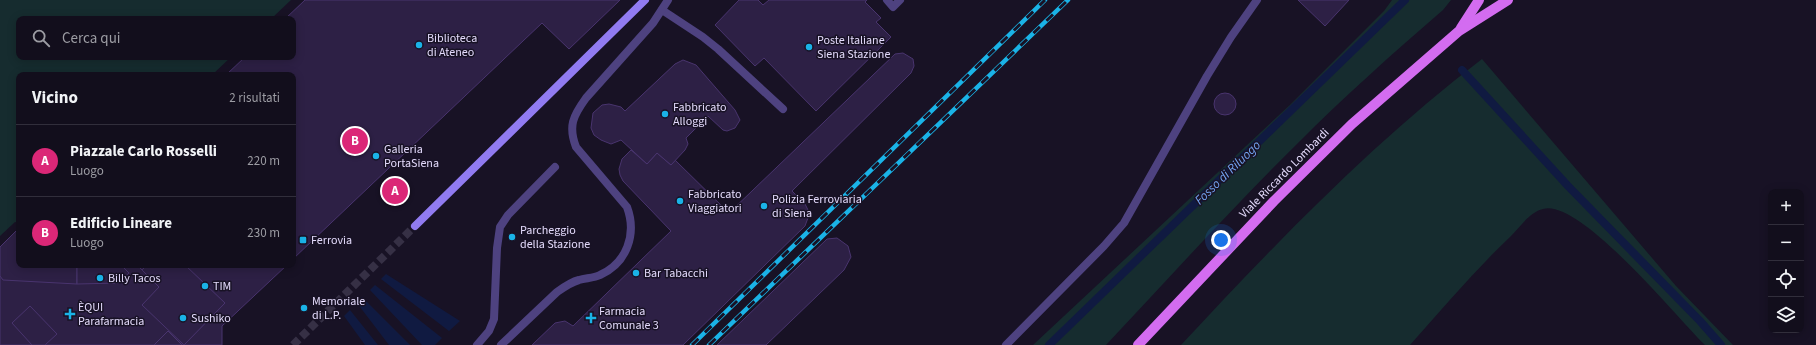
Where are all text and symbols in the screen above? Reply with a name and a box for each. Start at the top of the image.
search box [16,16,296,60]
icon: search [30,27,52,49]
text: Cerca qui [62,28,121,49]
place label: Biblioteca di Ateneo [427,30,477,61]
place label: Poste Italiane Siena Stazione [817,32,890,63]
marker: Biblioteca di Ateneo [414,40,424,50]
marker: Poste Italiane Siena Stazione [804,42,814,52]
text: Vicino [32,86,78,110]
text: 2 risultati [229,89,280,107]
place label: Fabbricato Alloggi [673,99,727,130]
marker: Fabbricato Alloggi [660,109,670,119]
street label: Viale Riccardo Lombardi [1236,125,1333,222]
pin: B [342,126,368,156]
water label: Fosso di Riluogo [1191,136,1265,209]
text: Piazzale Carlo Rosselli [70,141,217,162]
place label: Galleria PortaSiena [384,141,439,172]
marker: Galleria PortaSiena [371,151,381,161]
text: A [41,152,49,170]
text: 220 m [247,152,280,170]
text: Luogo [70,162,104,180]
pin: A [382,176,408,206]
place label: Fabbricato Viaggiatori [688,186,742,217]
map controls [1768,189,1804,333]
button: + [1768,189,1804,225]
place label: Polizia Ferroviaria di Siena [772,191,862,222]
marker: Fabbricato Viaggiatori [675,196,685,206]
marker: Polizia Ferroviaria di Siena [759,201,769,211]
text: Edificio Lineare [70,213,172,234]
place label: Parcheggio della Stazione [520,222,590,253]
text: B [41,224,49,242]
text: 230 m [247,224,280,242]
button: − [1768,225,1804,261]
your location [1211,230,1231,250]
place label: Ferrovia [311,232,352,249]
marker: Parcheggio della Stazione [507,232,517,242]
text: Luogo [70,234,104,252]
marker: Ferrovia [298,235,308,245]
button: locate [1768,261,1804,297]
place label: Bar Tabacchi [644,265,708,282]
marker: Bar Tabacchi [631,268,641,278]
place label: Billy Tacos [108,270,160,287]
marker: Billy Tacos [95,273,105,283]
place label: TIM [213,278,231,295]
marker: TIM [200,281,210,291]
place label: Memoriale di L.P. [312,293,365,324]
button: layers [1768,297,1804,333]
place label: ÈQUI Parafarmacia [78,299,144,330]
marker: Memoriale di L.P. [299,303,309,313]
place label: Farmacia Comunale 3 [599,303,659,334]
marker: ÈQUI Parafarmacia [65,309,75,319]
place label: Sushiko [191,310,231,327]
marker: Sushiko [178,313,188,323]
marker: Farmacia Comunale 3 [586,313,596,323]

